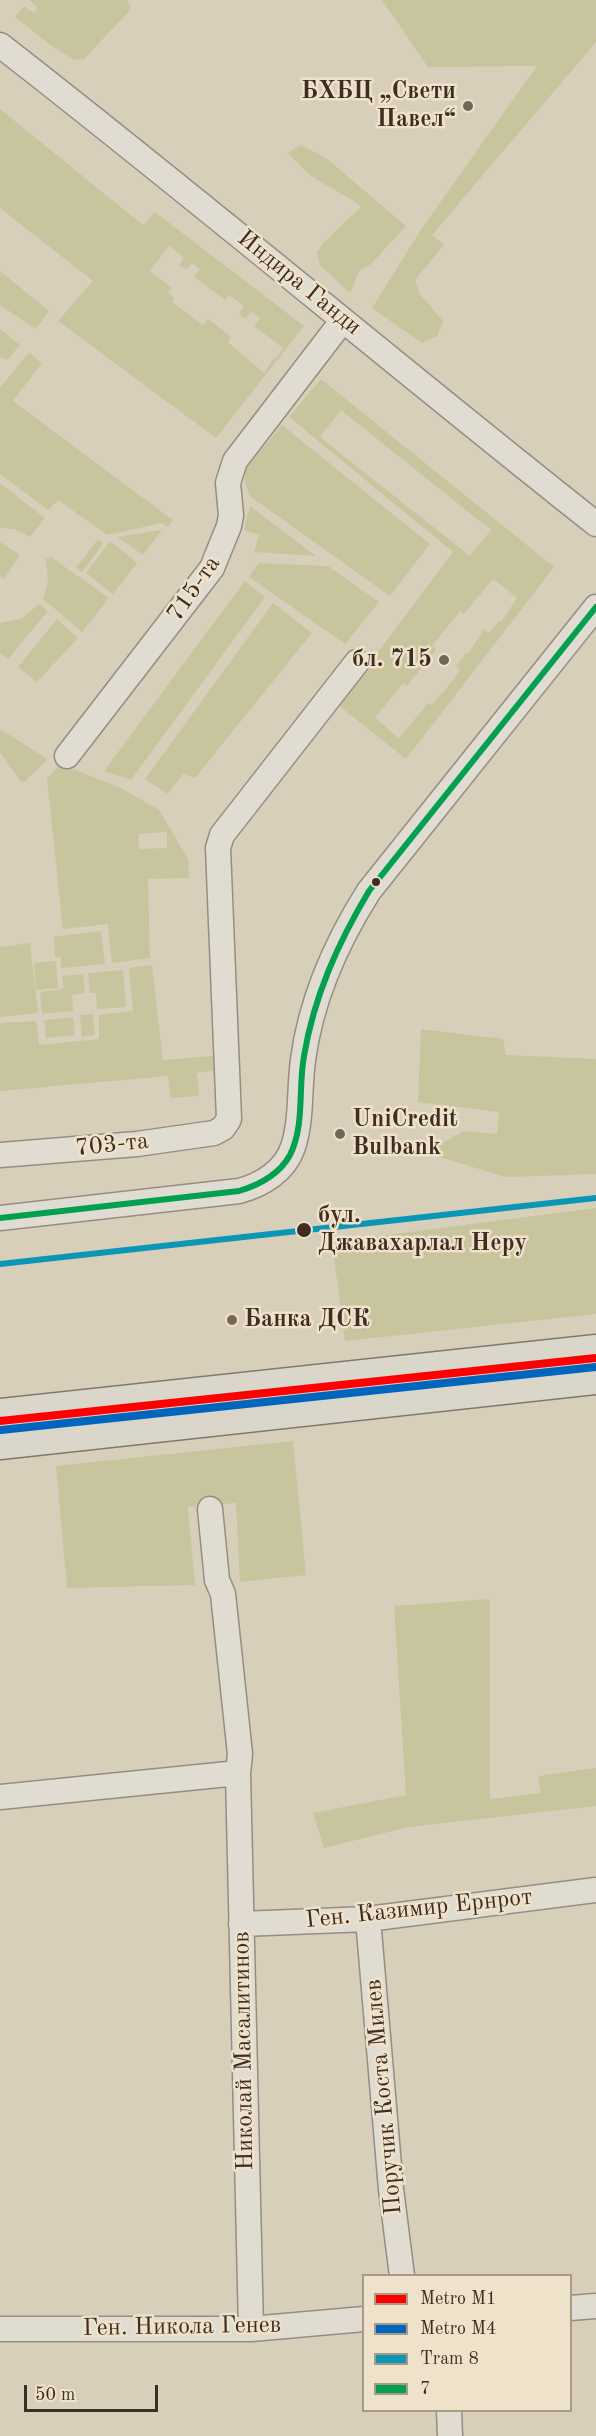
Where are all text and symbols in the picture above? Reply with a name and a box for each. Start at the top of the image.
place label: БХБЦ „Свети Павел“ [301,78,456,134]
marker: БХБЦ „Свети Павел“ [461,99,475,113]
street label: Индира Ганди [231,224,367,342]
street label: 715-та [161,551,227,627]
place label: бл. 715 [352,646,432,674]
marker: бл. 715 [437,653,451,667]
unlabelled marker [370,876,382,888]
place label: UniCredit Bulbank [352,1106,458,1162]
street label: 703-та [74,1127,150,1163]
marker: UniCredit Bulbank [333,1127,347,1141]
place label: бул. Джавахарлал Неру [318,1202,527,1258]
marker: бул. Джавахарлал Неру [295,1221,313,1239]
place label: Банка ДСК [244,1306,370,1334]
marker: Банка ДСК [225,1313,239,1327]
street label: Ген. Казимир Ернрот [304,1883,534,1935]
street label: Николай Масалитинов [228,1931,260,2171]
street label: Поручик Коста Милев [359,1978,409,2216]
legend [362,2274,572,2412]
text: Metro M1 [420,2290,497,2308]
street label: Ген. Никола Генев [82,2311,282,2343]
text: Metro M4 [420,2320,497,2338]
text: Tram 8 [420,2350,479,2368]
scale bar [27,2373,160,2411]
text: 7 [420,2380,430,2398]
text: 50 m [35,2386,75,2404]

